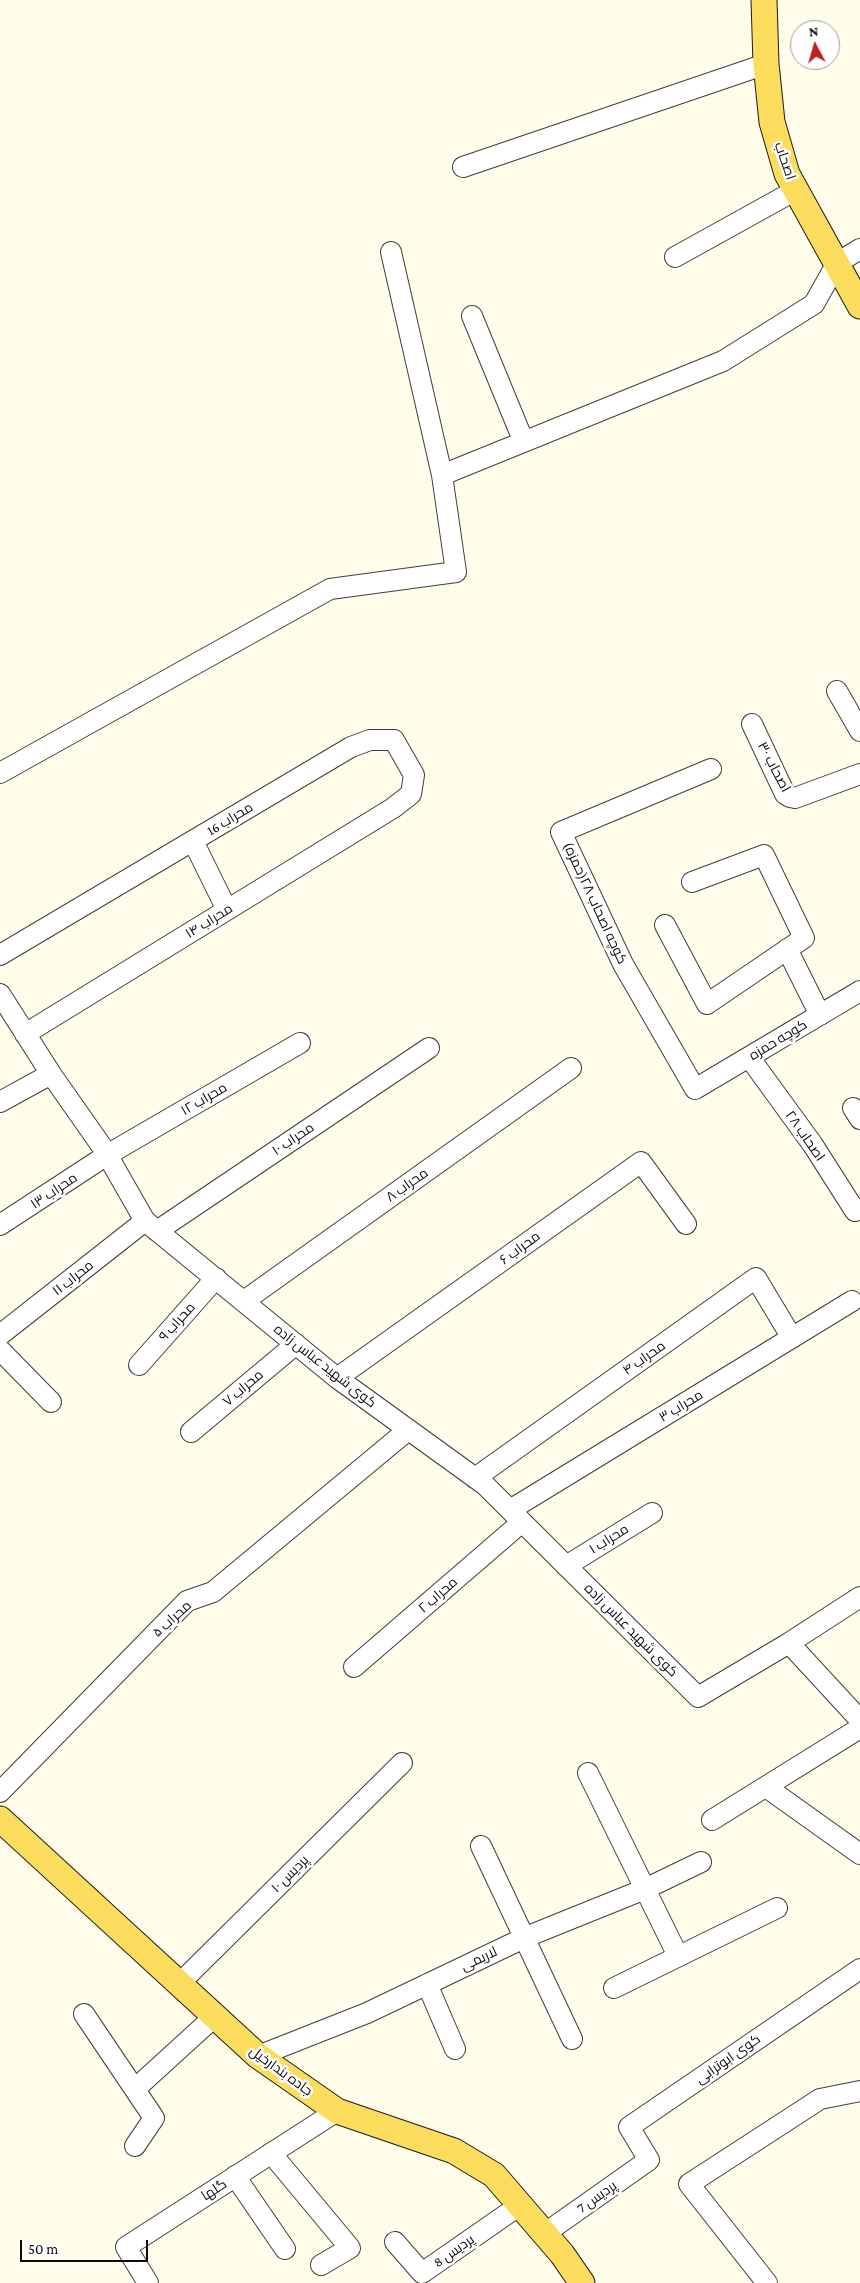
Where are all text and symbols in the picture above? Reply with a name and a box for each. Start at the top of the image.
north arrow [790,20,840,70]
text: N [808,23,819,40]
street label: اصحاب [771,140,799,182]
street label: اصحاب ۳۰ [754,739,794,795]
street label: محراب 16 [204,799,256,839]
street label: کوچه اصحاب ۲۸(حمزه) [559,839,631,967]
street label: محراب ۱۴ [182,900,236,942]
street label: کوچه حمزه [746,1016,810,1064]
street label: محراب ۱۲ [178,1079,230,1119]
street label: اصحاب ۲۸ [782,1108,828,1164]
street label: محراب ۱۰ [269,1119,317,1159]
street label: محراب ۸ [383,1164,431,1206]
street label: محراب ۱۳ [27,1169,81,1213]
street label: محراب ۶ [497,1228,543,1268]
street label: محراب ۱۱ [49,1257,97,1299]
street label: محراب ۹ [155,1299,199,1345]
street label: کوی شهید عباس زاده [270,1321,380,1411]
street label: محراب ۴ [619,1337,669,1379]
street label: محراب ۷ [219,1366,267,1410]
street label: محراب ۳ [656,1386,706,1426]
street label: محراب ۱ [586,1520,632,1558]
street label: محراب ۲ [415,1573,461,1617]
street label: کوی شهید عباس زاده [581,1580,681,1680]
street label: محراب ۵ [149,1597,195,1641]
street label: پردیس ۱۰ [268,1852,312,1896]
street label: لاریمی [458,1943,500,1975]
street label: کوی ابوترابی [692,2030,764,2088]
street label: جاده بندارخیل [246,2042,316,2100]
street label: گلها [198,2176,230,2204]
street label: پردیس 7 [574,2177,620,2217]
scale bar [22,2230,150,2262]
street label: پردیس 8 [430,2231,478,2271]
text: 50 m [28,2241,58,2257]

